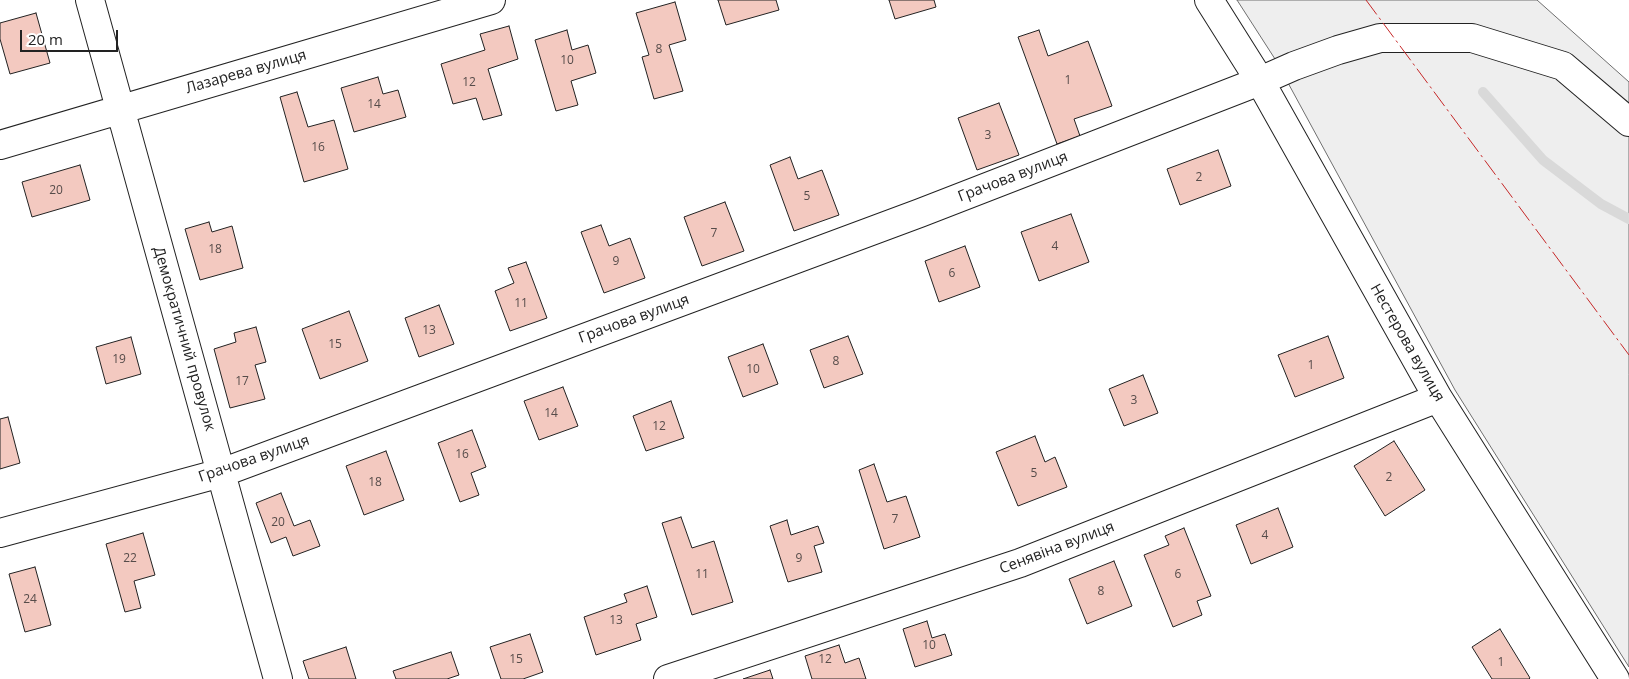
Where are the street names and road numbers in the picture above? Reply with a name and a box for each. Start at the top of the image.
street label: Лазарева вулиця [184,46,308,98]
street label: Грачова вулиця [956,148,1070,206]
street label: Демократичний провулок [149,245,219,433]
street label: Нестерова вулиця [1366,281,1448,405]
street label: Грачова вулиця [576,291,692,347]
street label: Грачова вулиця [196,432,312,486]
street label: Сенявіна вулиця [997,518,1117,578]

